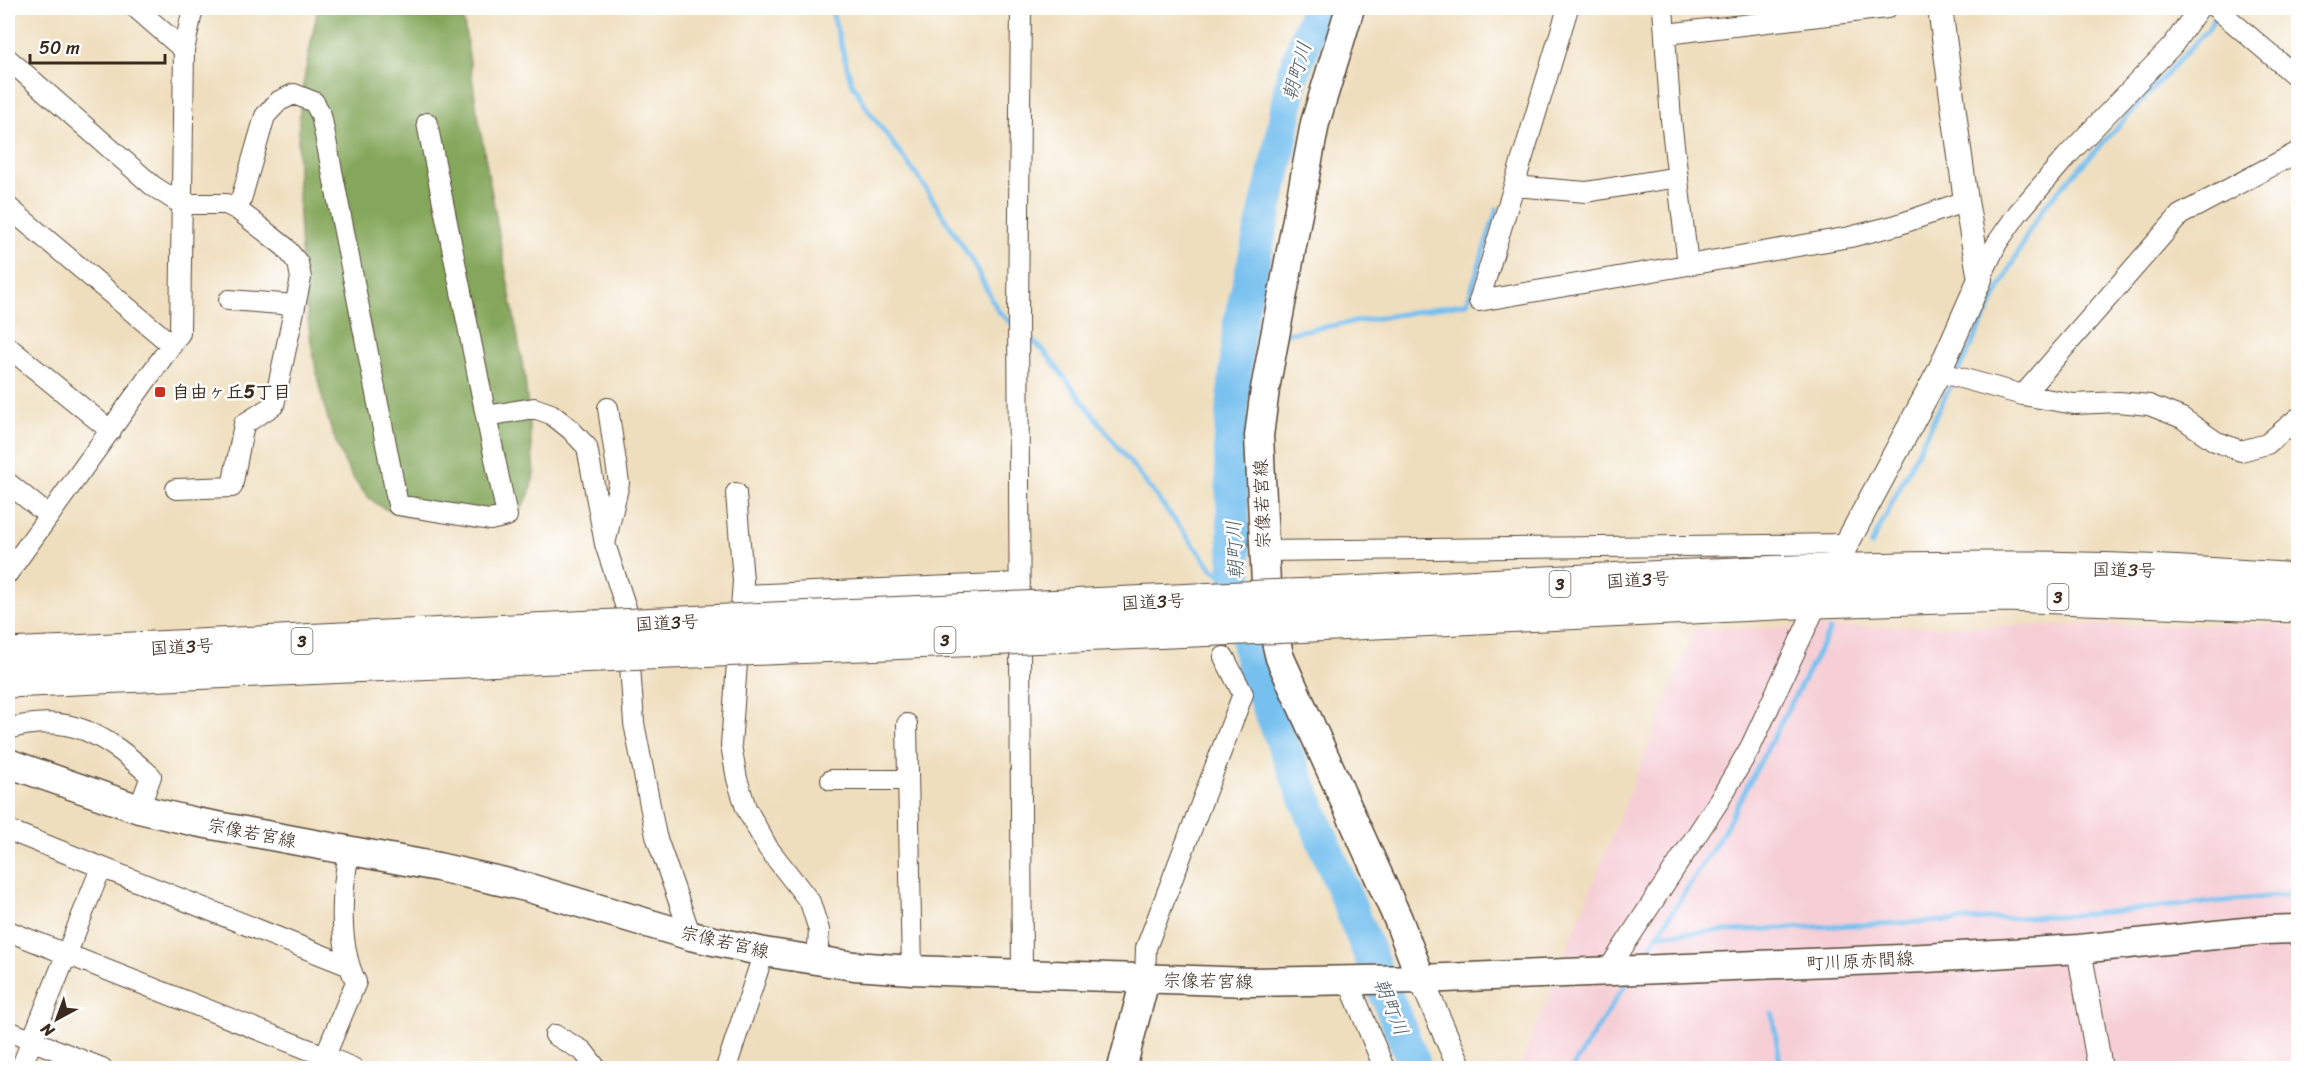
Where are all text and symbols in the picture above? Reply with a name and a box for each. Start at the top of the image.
scale bar [30,27,165,65]
text: 50 m [39,32,80,64]
water label: 朝町川 [1272,37,1322,105]
place label: 自由ヶ丘5丁目 [172,376,291,408]
marker: 自由ヶ丘5丁目 [153,385,167,399]
street label: 宗像若宮線 [1244,458,1280,550]
water label: 朝町川 [1216,519,1254,581]
street label: 国道3号 [2092,553,2156,587]
street label: 国道3号 [1605,562,1671,598]
road number: 3 [1550,571,1570,597]
street label: 国道3号 [1120,584,1186,620]
road number: 3 [2048,584,2068,610]
street label: 国道3号 [634,605,700,641]
road number: 3 [934,627,956,653]
road number: 3 [292,628,312,654]
street label: 国道3号 [149,629,215,665]
street label: 宗像若宮線 [205,809,299,857]
street label: 宗像若宮線 [678,916,772,968]
street label: 町川原赤間線 [1805,942,1915,980]
street label: 宗像若宮線 [1163,964,1253,998]
water label: 朝町川 [1364,973,1418,1041]
north arrow [27,989,87,1049]
text: N [33,1015,62,1045]

